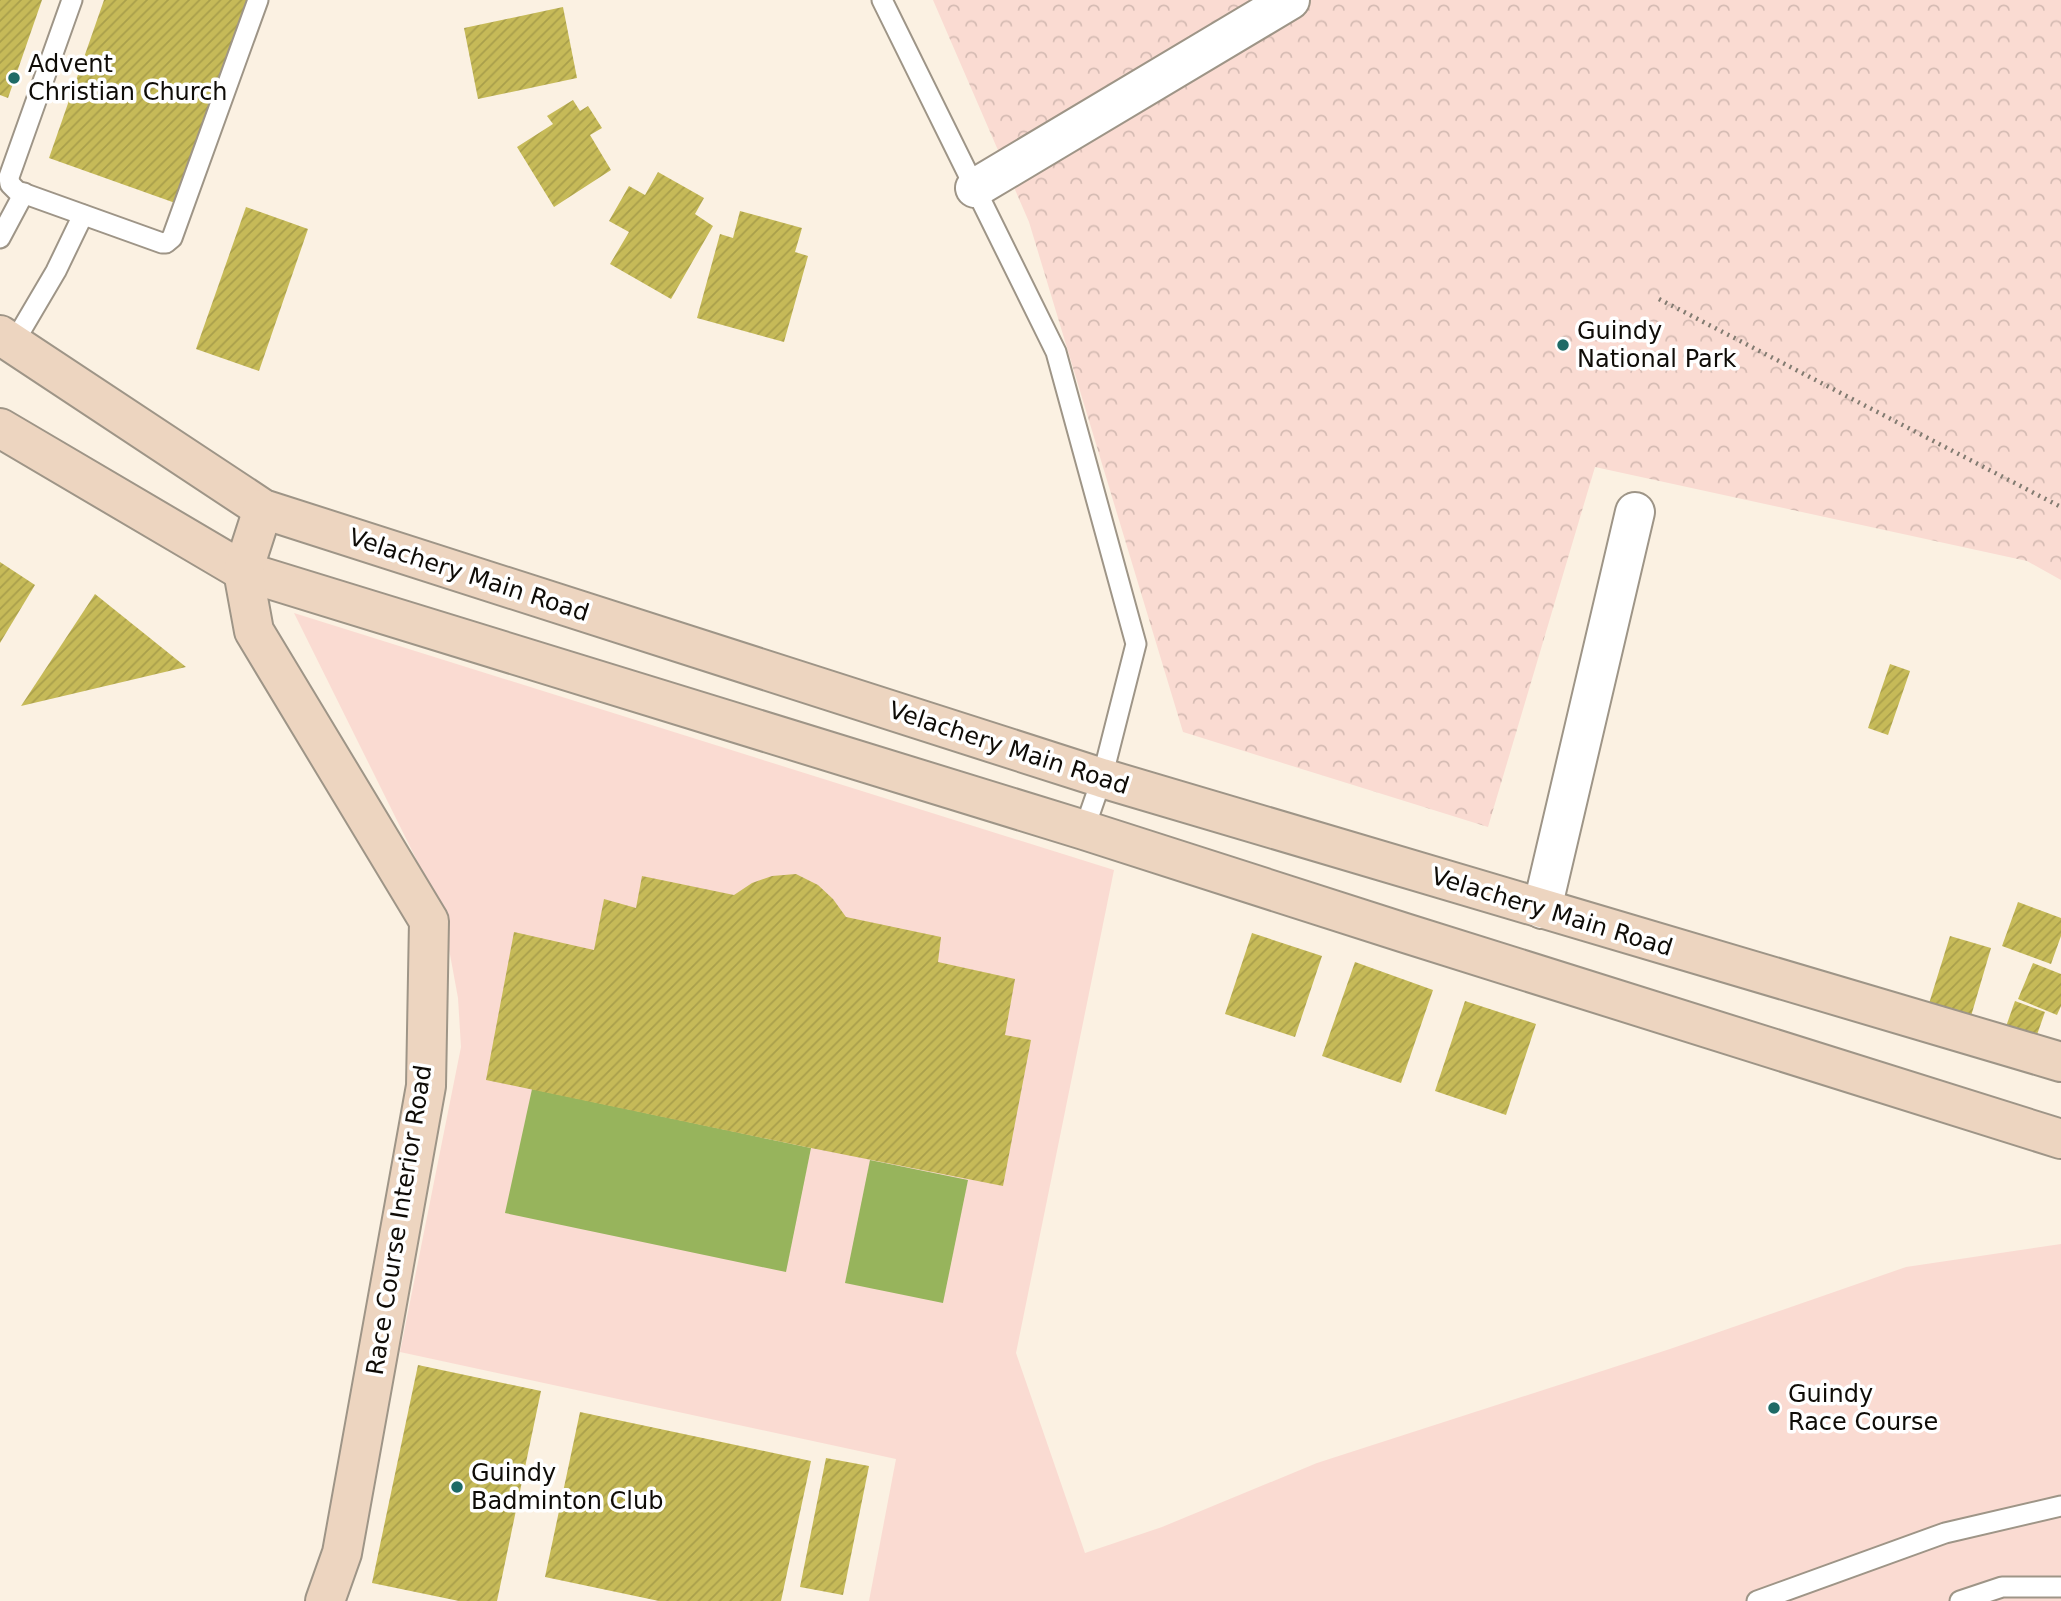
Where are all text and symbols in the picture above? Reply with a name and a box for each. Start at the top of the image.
place label: Advent Christian Church [28,50,228,106]
marker: Advent Christian Church [6,70,22,86]
place label: Guindy National Park [1577,317,1737,373]
marker: Guindy National Park [1555,337,1571,353]
street label: Velachery Main Road [345,523,593,627]
street label: Velachery Main Road [885,696,1133,800]
street label: Velachery Main Road [1428,862,1676,962]
street label: Race Course Interior Road [361,1063,437,1377]
place label: Guindy Race Course [1788,1380,1938,1436]
marker: Guindy Race Course [1766,1400,1782,1416]
place label: Guindy Badminton Club [471,1459,663,1515]
marker: Guindy Badminton Club [449,1479,465,1495]

